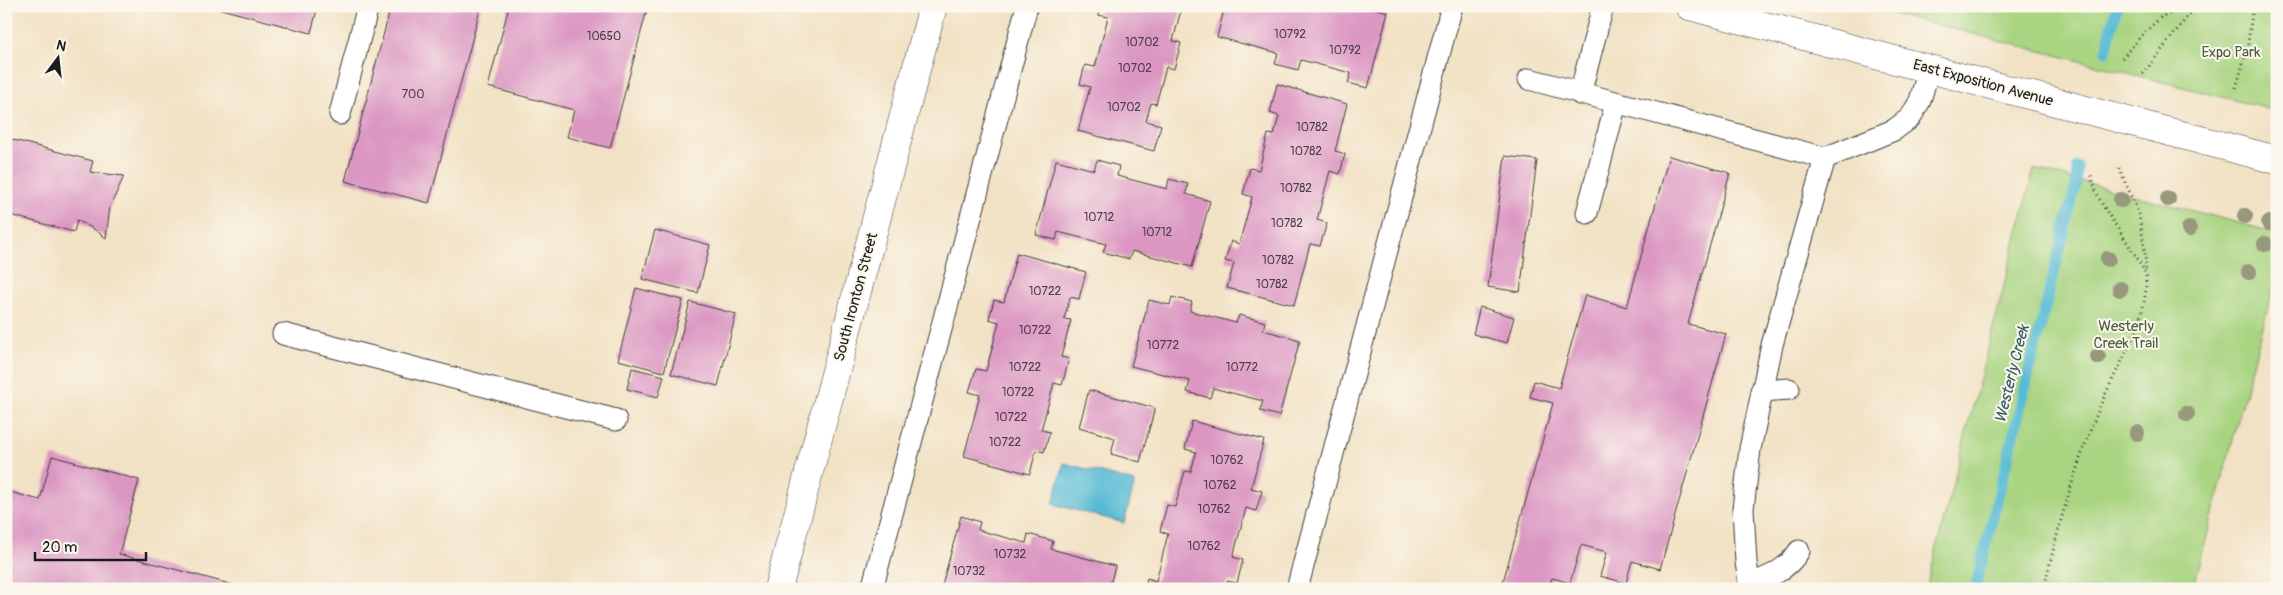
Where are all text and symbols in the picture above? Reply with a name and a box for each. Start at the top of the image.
house number: 10792 [1274,27,1306,42]
house number: 10650 [587,29,621,44]
north arrow [32,32,82,82]
house number: 10702 [1125,35,1159,50]
text: N [54,36,68,55]
house number: 10792 [1329,43,1361,58]
park label: Expo Park [2201,43,2261,62]
street label: East Exposition Avenue [1911,55,2056,111]
house number: 10702 [1118,61,1152,76]
house number: 700 [402,87,424,102]
house number: 10702 [1107,100,1141,115]
house number: 10782 [1296,120,1328,135]
house number: 10782 [1290,144,1322,159]
house number: 10782 [1280,181,1312,196]
house number: 10712 [1084,210,1115,225]
house number: 10782 [1271,216,1303,231]
house number: 10712 [1142,225,1173,240]
street label: South Ironton Street [830,230,883,363]
house number: 10782 [1262,253,1294,268]
house number: 10782 [1256,277,1288,292]
house number: 10722 [1029,284,1062,299]
park label: Westerly Creek Trail [2093,317,2159,353]
water label: Westerly Creek [1990,321,2034,425]
house number: 10722 [1019,323,1052,338]
house number: 10772 [1147,338,1179,353]
house number: 10722 [1009,360,1042,375]
house number: 10772 [1226,360,1258,375]
house number: 10722 [1002,385,1035,400]
house number: 10722 [995,410,1028,425]
house number: 10722 [989,435,1022,450]
house number: 10762 [1211,453,1244,468]
house number: 10762 [1204,478,1237,493]
house number: 10762 [1198,502,1231,517]
scale bar [35,530,146,562]
text: 20 m [42,538,77,557]
house number: 10762 [1188,539,1221,554]
house number: 10732 [994,547,1027,562]
house number: 10732 [953,564,986,579]

